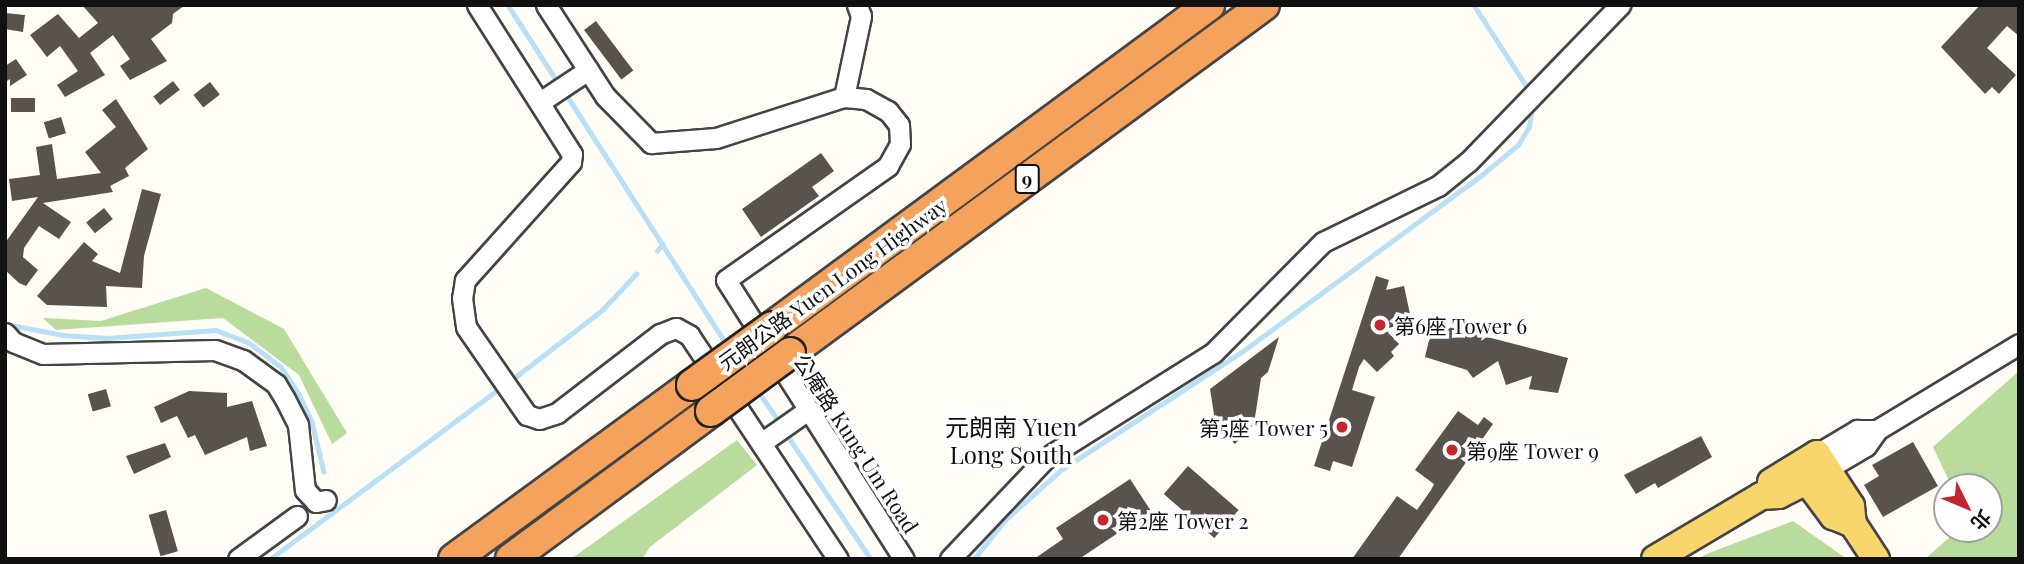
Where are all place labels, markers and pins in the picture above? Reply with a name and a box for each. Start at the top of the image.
place label: 第6座 Tower 6 [1394,312,1528,338]
marker: 第6座 Tower 6 [1372,317,1388,333]
place label: 第5座 Tower 5 [1199,414,1328,440]
marker: 第5座 Tower 5 [1334,419,1350,435]
place label: 第9座 Tower 9 [1466,437,1599,463]
marker: 第9座 Tower 9 [1444,442,1460,458]
place label: 第2座 Tower 2 [1117,507,1249,533]
marker: 第2座 Tower 2 [1095,512,1111,528]

